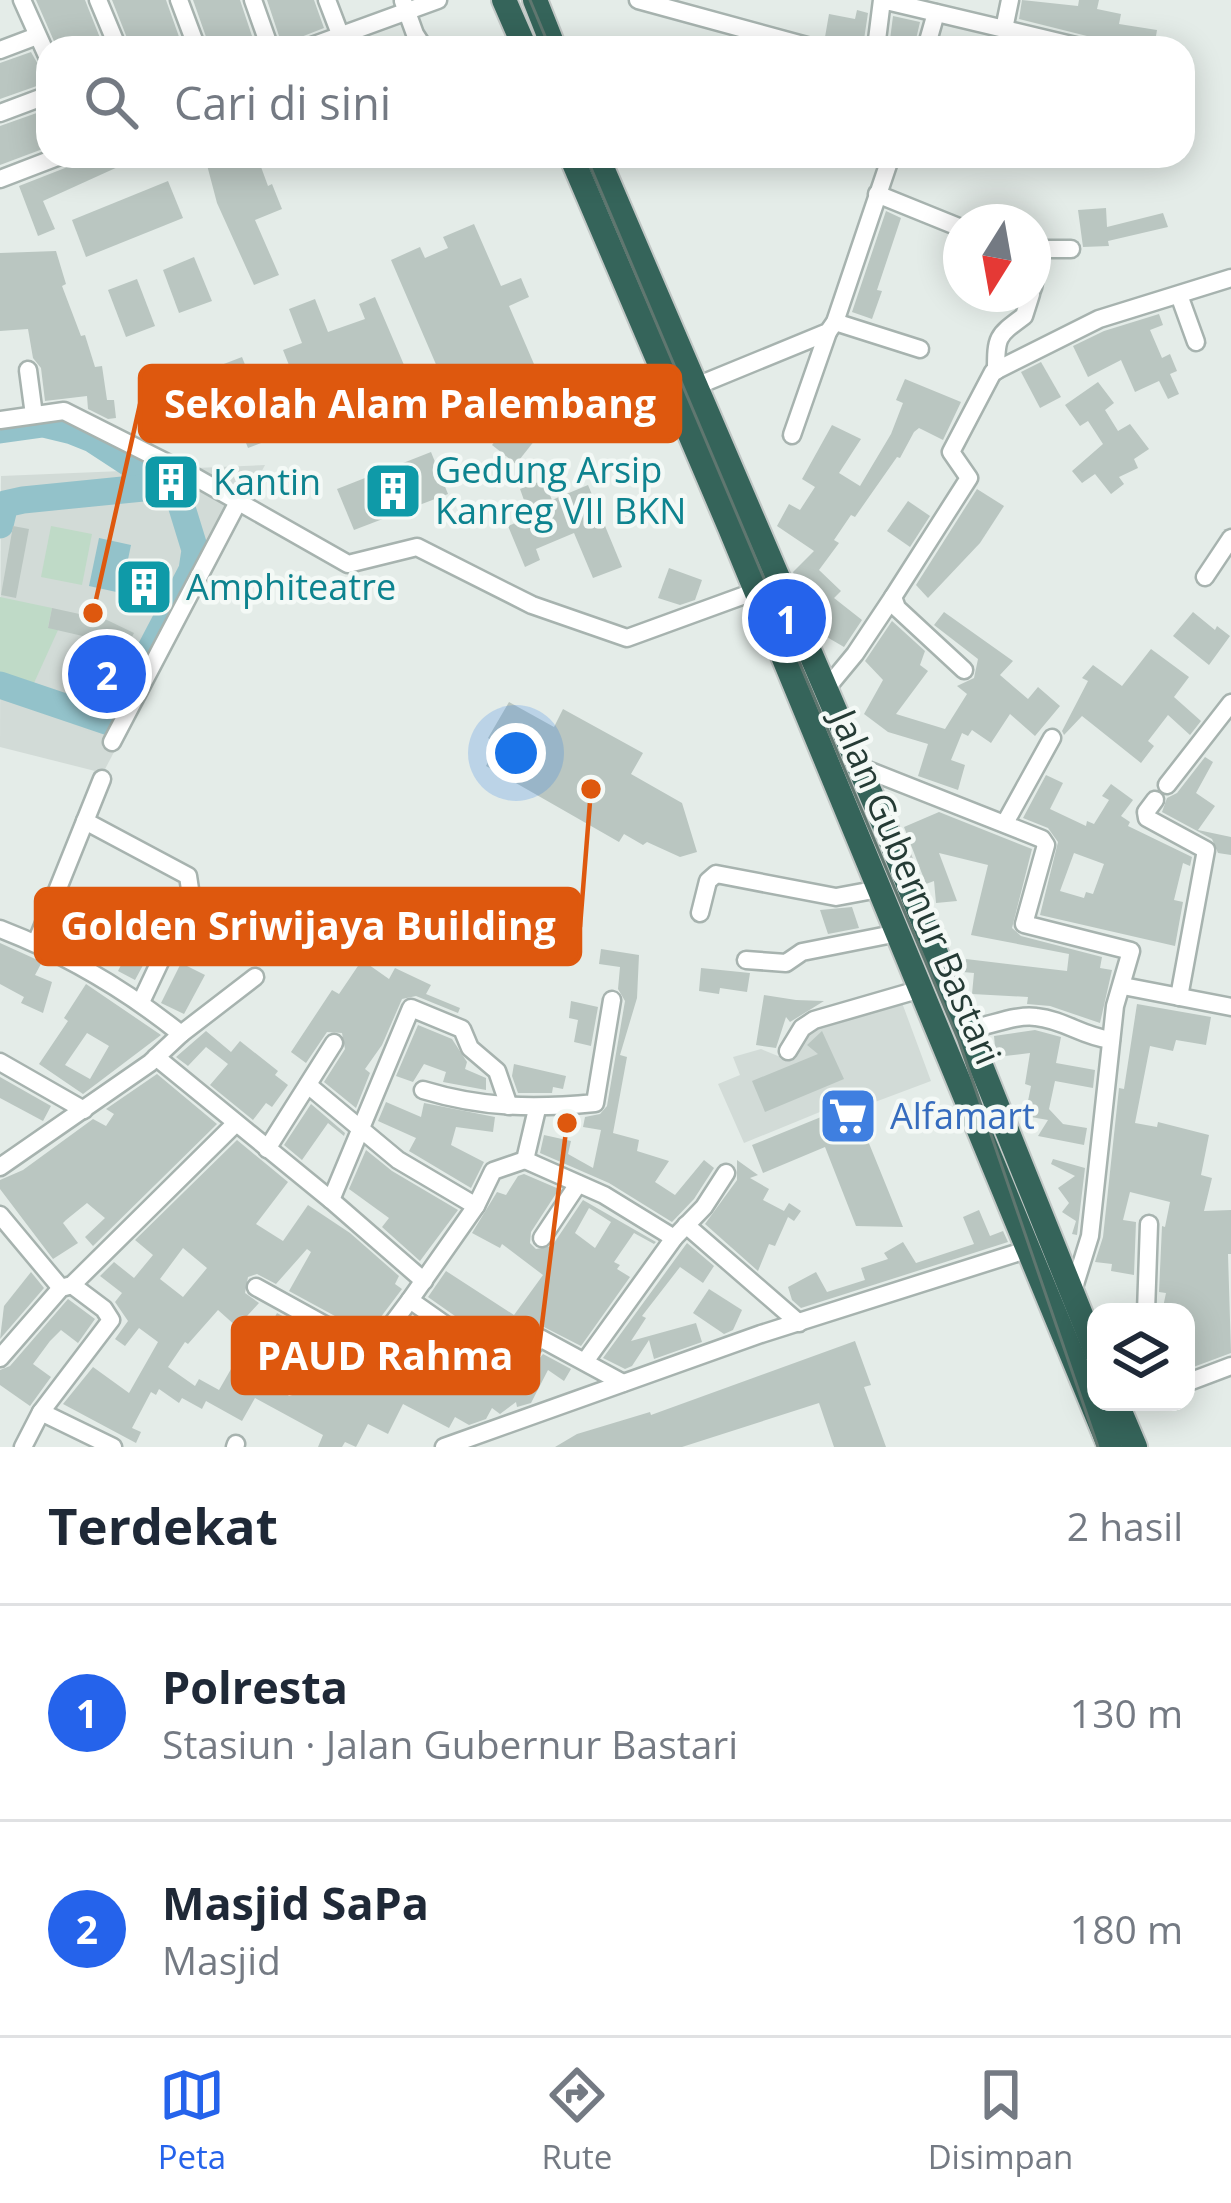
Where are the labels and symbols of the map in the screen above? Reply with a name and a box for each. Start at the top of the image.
north arrow [943,204,1051,312]
callout: Sekolah Alam Palembang [140,366,680,441]
text: Sekolah Alam Palembang [164,376,656,429]
place label: Gedung Arsip Kanreg VII BKN [435,445,686,535]
building icon: Kantin [140,451,202,513]
place label: Kantin [213,457,321,506]
building icon: Gedung Arsip Kanreg VII BKN [362,460,424,522]
building icon: Amphiteatre [113,556,175,618]
place label: Amphiteatre [186,562,396,611]
pin: 1 [748,573,826,663]
pin: 2 [68,629,146,719]
street label: Jalan Gubernur Bastari [818,699,1013,1072]
your location [486,723,546,783]
callout: Golden Sriwijaya Building [36,889,580,964]
text: Golden Sriwijaya Building [60,898,556,951]
supermarket icon: Alfamart [817,1085,879,1147]
place label: Alfamart [890,1091,1035,1140]
callout: PAUD Rahma [233,1318,538,1393]
text: PAUD Rahma [257,1328,513,1381]

